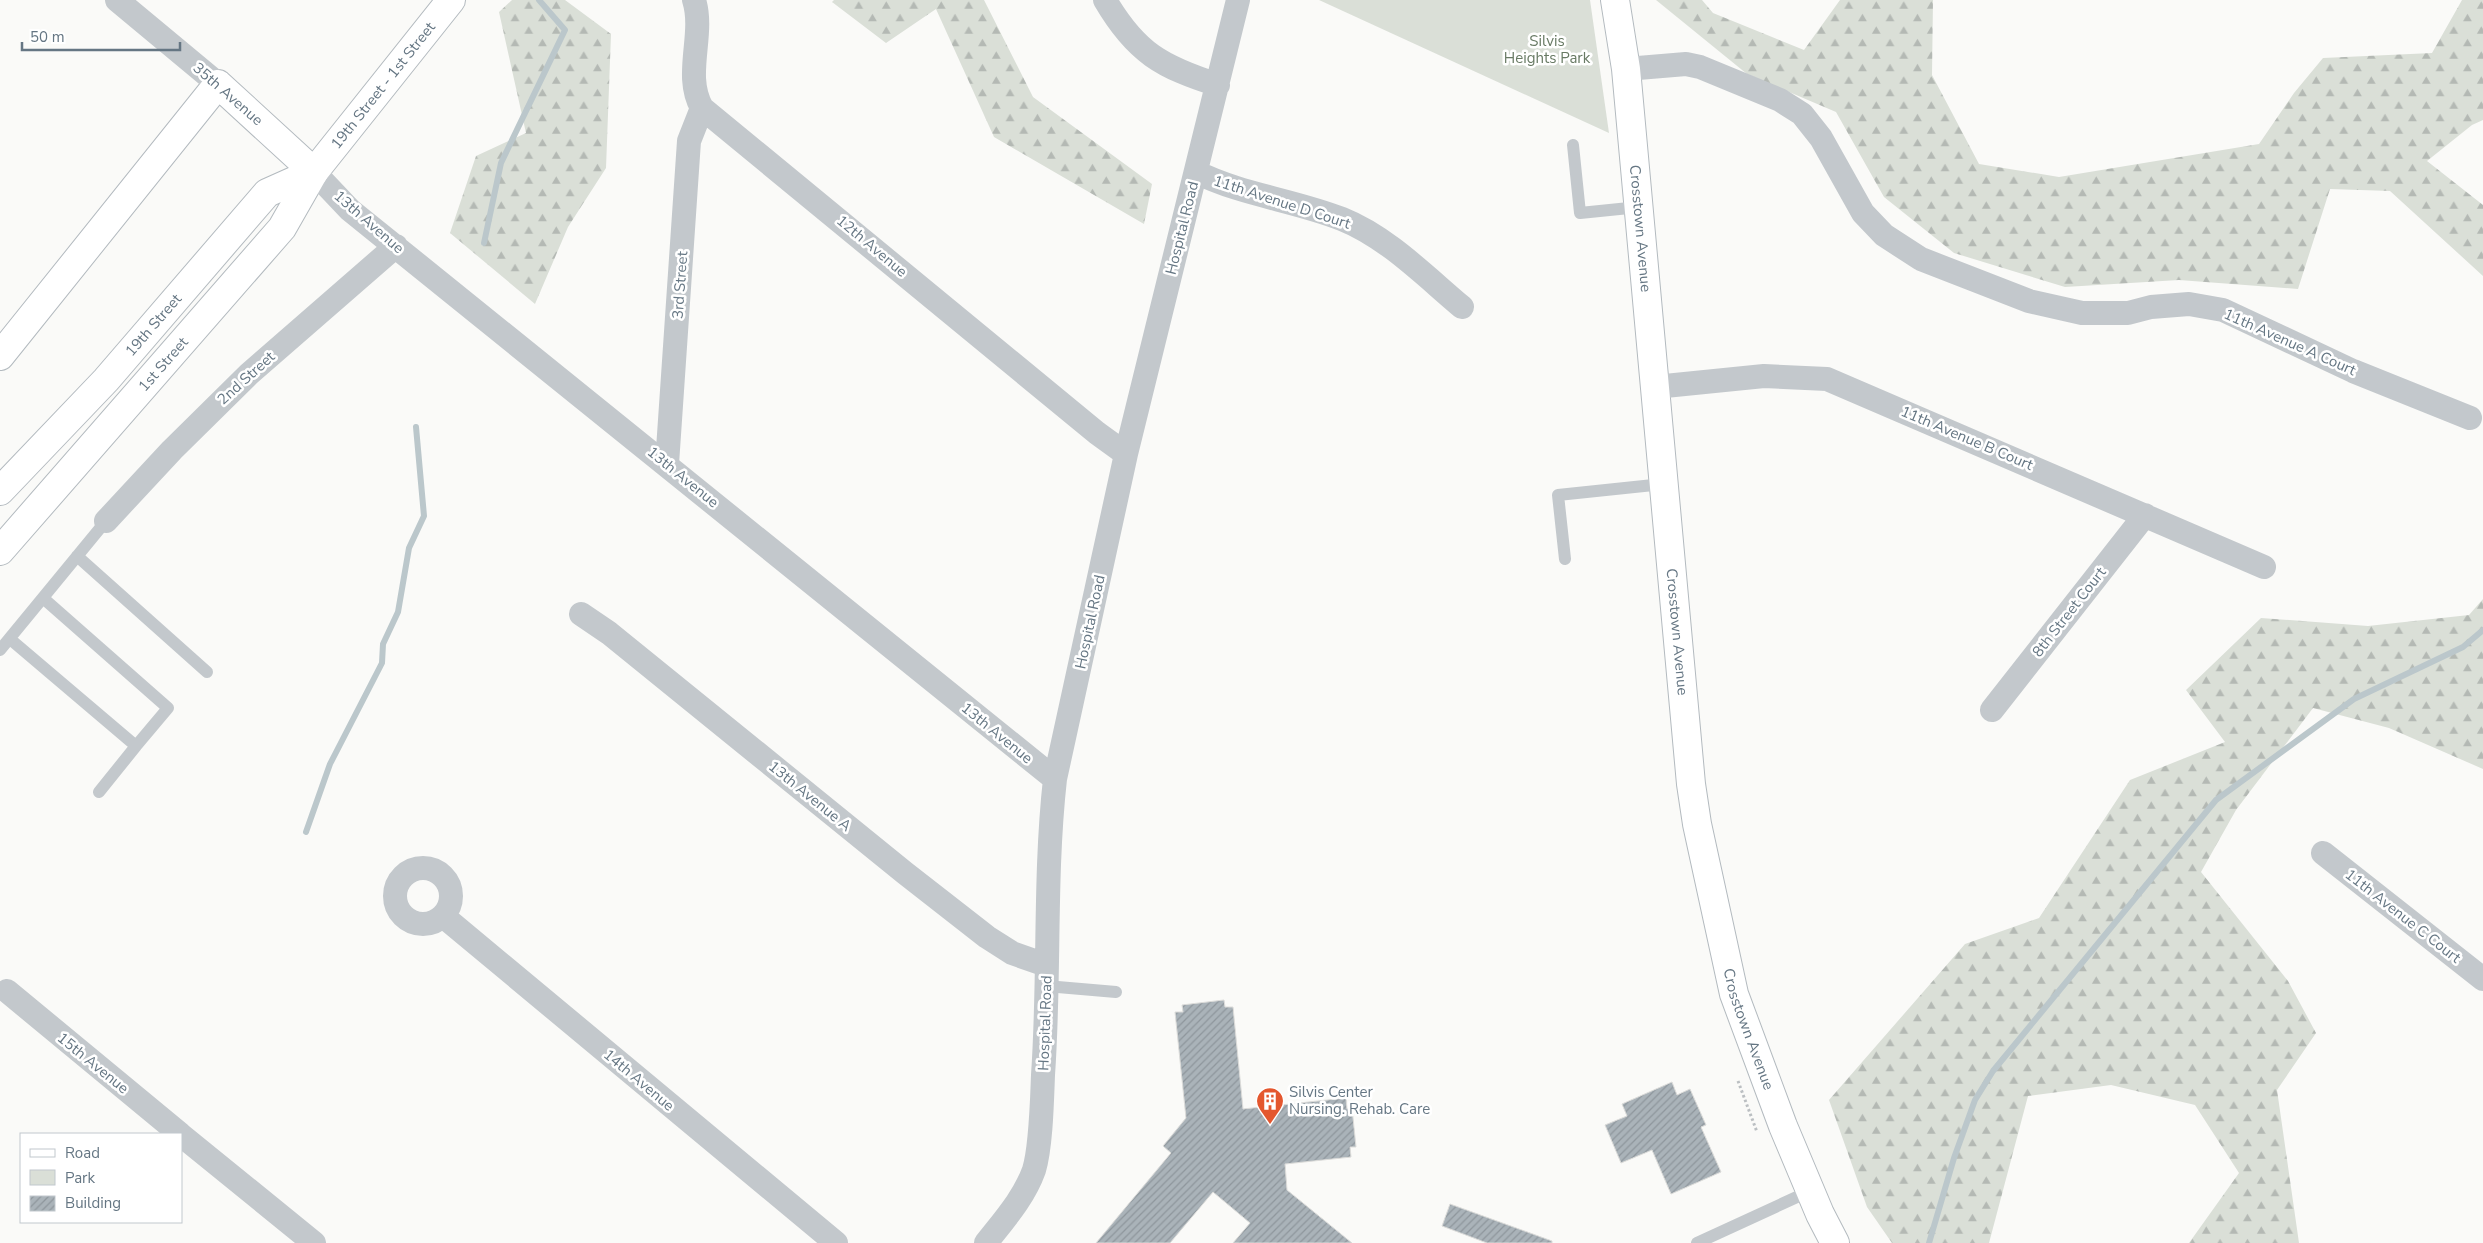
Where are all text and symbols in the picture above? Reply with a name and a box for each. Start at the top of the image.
street label: 19th Street - 1st Street [326,17,440,153]
scale bar [22,20,180,52]
text: 50 m [30,27,65,47]
park label: Silvis Heights Park [1504,31,1591,68]
street label: 35th Avenue [189,58,267,130]
street label: Crosstown Avenue [1625,164,1656,293]
street label: 11th Avenue D Court [1211,170,1354,234]
street label: Hospital Road [1161,179,1203,277]
street label: 13th Avenue [330,186,408,258]
street label: 12th Avenue [832,210,912,282]
street label: 3rd Street [668,250,692,320]
street label: 19th Street [121,289,186,361]
street label: 11th Avenue A Court [2221,304,2360,380]
street label: 1st Street [134,332,193,396]
street label: 2nd Street [213,346,280,409]
street label: 11th Avenue B Court [1898,401,2037,475]
street label: 13th Avenue [643,442,723,512]
street label: 8th Street Court [2028,562,2111,661]
street label: Crosstown Avenue [1661,567,1693,696]
street label: Hospital Road [1070,573,1110,671]
street label: 13th Avenue [957,698,1037,768]
street label: 13th Avenue A [764,756,856,836]
street label: 11th Avenue C Court [2341,864,2466,968]
street label: Crosstown Avenue [1719,966,1779,1093]
street label: Hospital Road [1033,975,1057,1071]
street label: 15th Avenue [53,1028,133,1098]
street label: 14th Avenue [599,1044,679,1116]
place label: Silvis Center Nursing. Rehab. Care [1289,1082,1430,1119]
building icon: Silvis Center Nursing. Rehab. Care [1255,1086,1285,1125]
legend [20,1133,182,1223]
text: Road [65,1143,100,1163]
text: Park [65,1168,95,1188]
text: Building [65,1193,121,1213]

